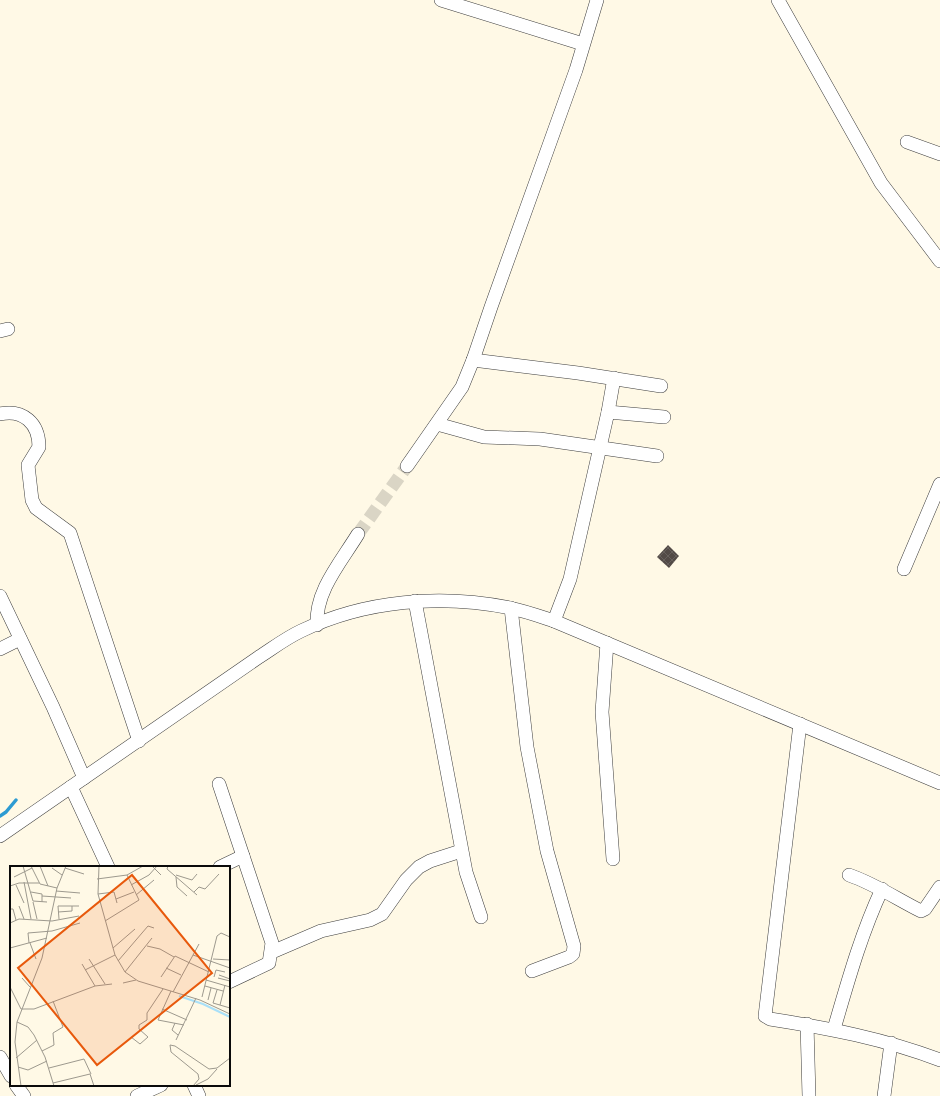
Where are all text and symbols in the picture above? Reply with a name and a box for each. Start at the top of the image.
inset map [10,866,230,1086]

